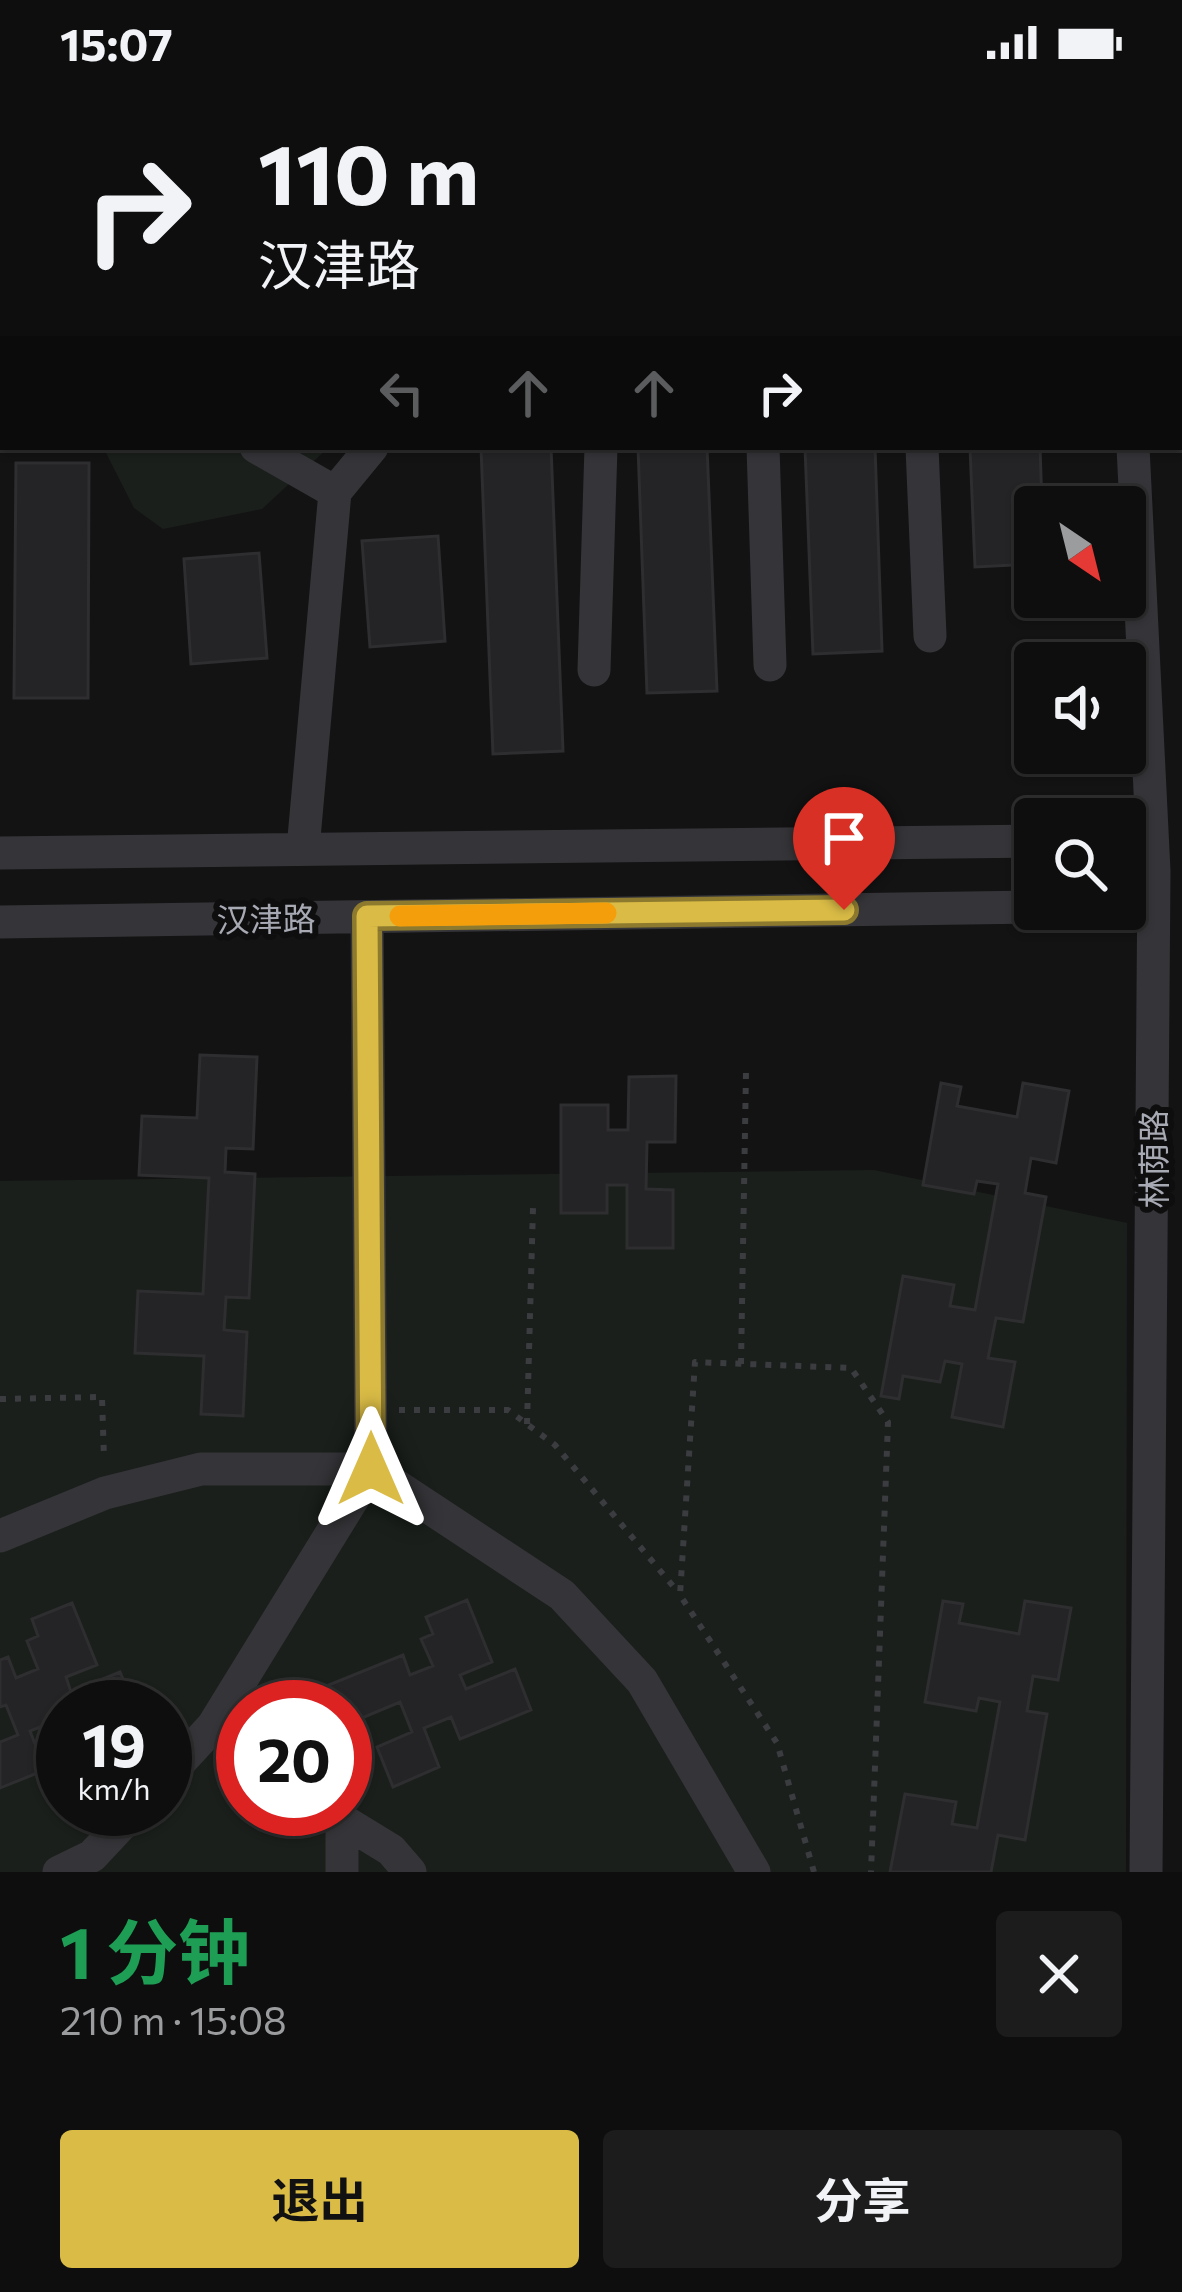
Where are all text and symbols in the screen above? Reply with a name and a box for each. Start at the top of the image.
text: 15:07 [60,15,173,70]
text: 110 m [258,120,479,222]
icon: right [60,132,216,288]
text: 汉津路 [258,230,420,296]
icon: left [369,360,435,426]
icon: ahead [495,360,561,426]
icon: ahead [621,360,687,426]
icon: right [747,360,813,426]
north arrow [1014,486,1146,618]
map controls [1014,486,1146,930]
button: sound [1014,642,1146,774]
pin [793,787,895,910]
button: search [1014,798,1146,930]
icon: arrive [811,805,877,871]
street label: 汉津路 [216,897,316,939]
street label: 林荫路 [1132,1110,1173,1209]
position arrow [308,1406,434,1532]
speed limit sign: 20 [216,1680,372,1836]
text: 19 [82,1706,146,1779]
text: km/h [78,1769,150,1806]
text: 1 分钟 [60,1906,250,1994]
button: close [996,1911,1122,2037]
text: 210 m · 15:08 [60,1995,287,2043]
button: 退出 [60,2130,579,2268]
button: 分享 [603,2130,1122,2268]

